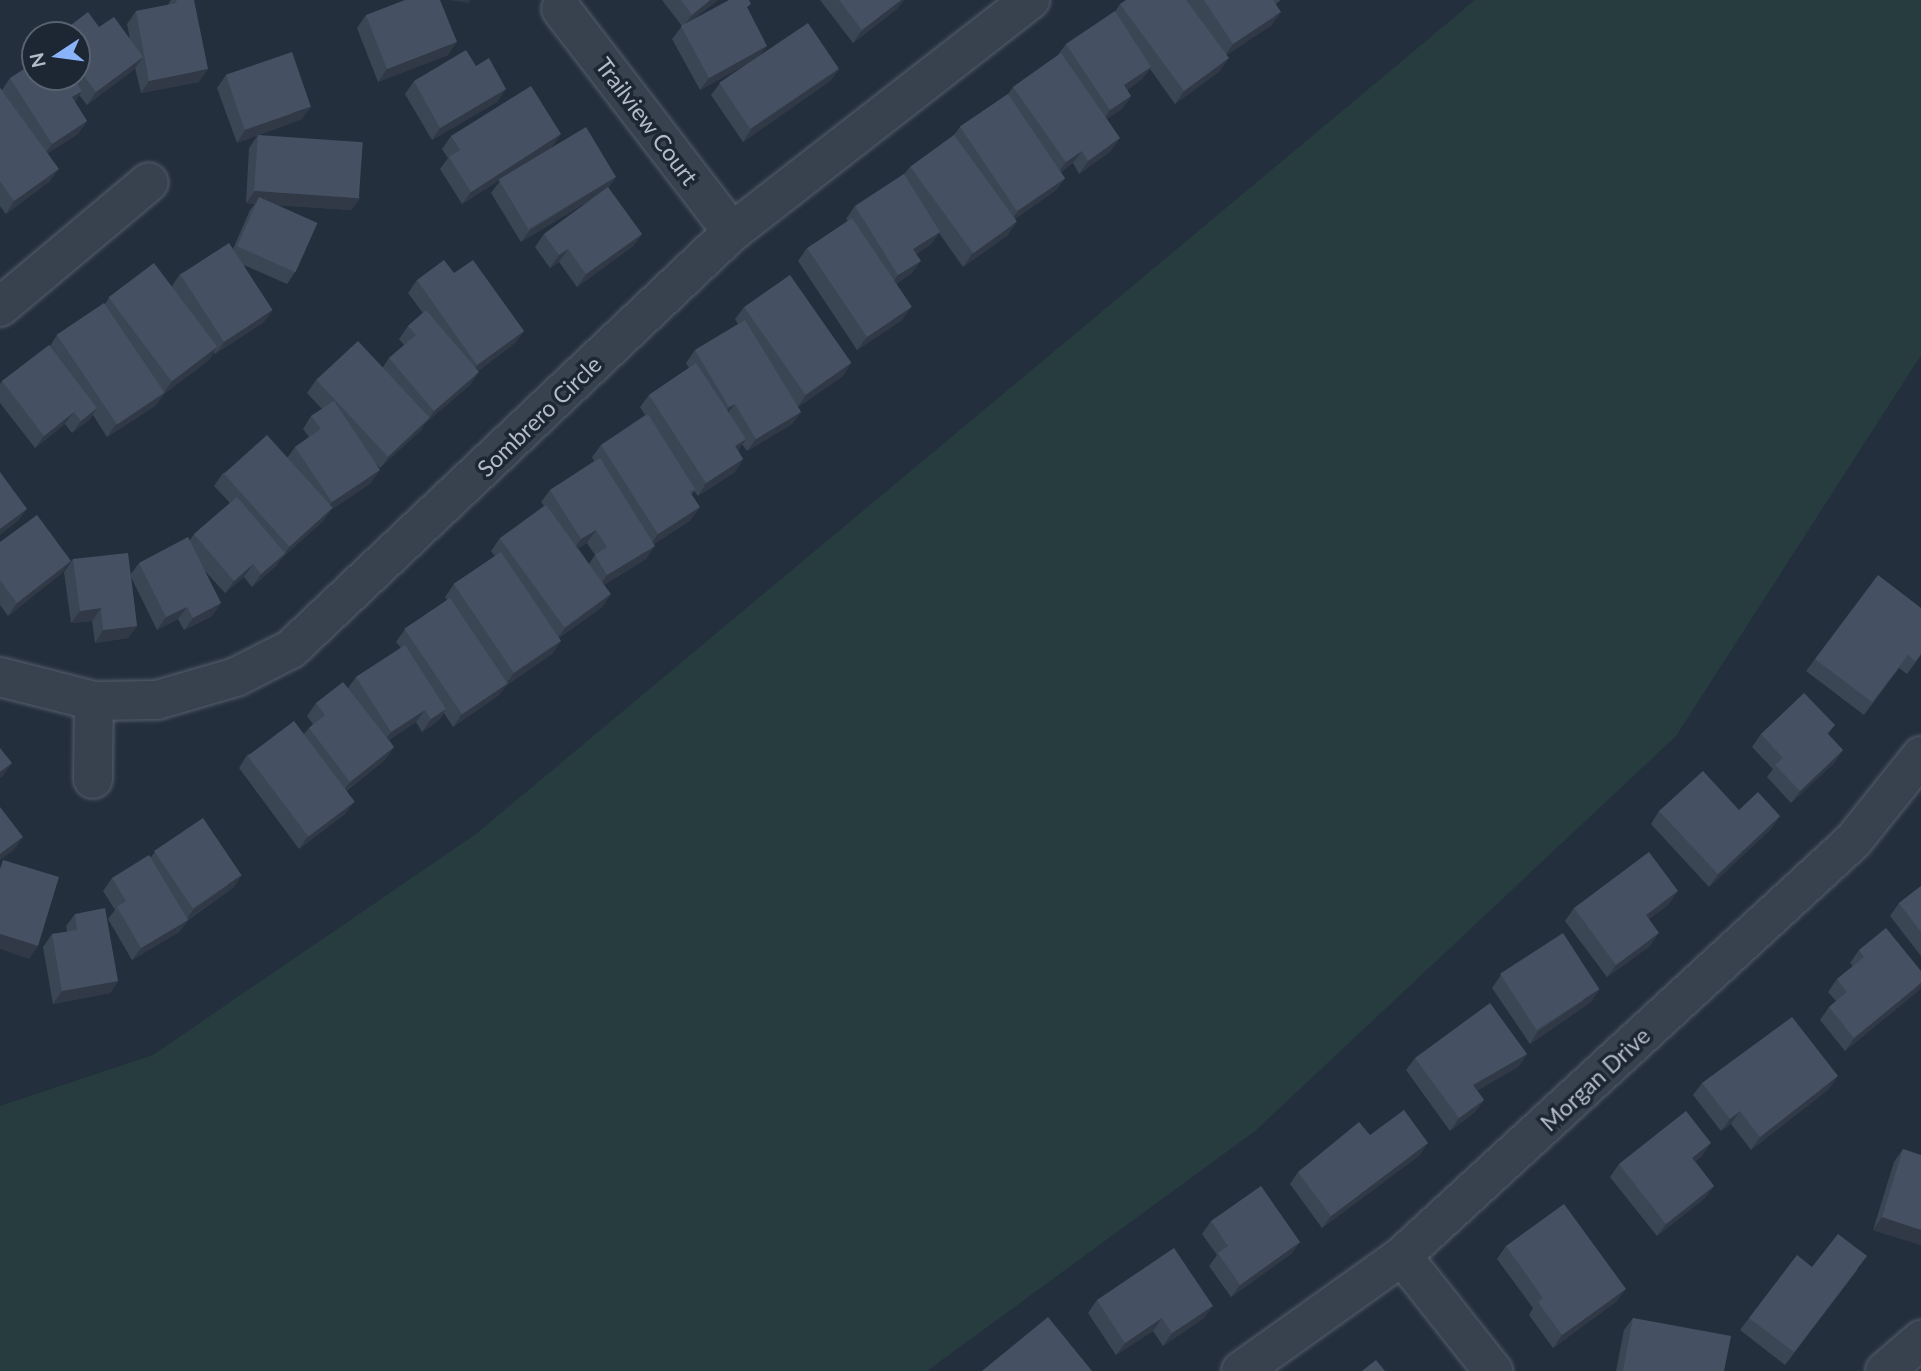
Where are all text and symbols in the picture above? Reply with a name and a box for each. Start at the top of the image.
north arrow [21,21,91,91]
text: N [24,51,50,70]
street label: Trailview Court [590,52,704,190]
street label: Sombrero Circle [471,350,607,482]
street label: Morgan Drive [1535,1021,1655,1137]

